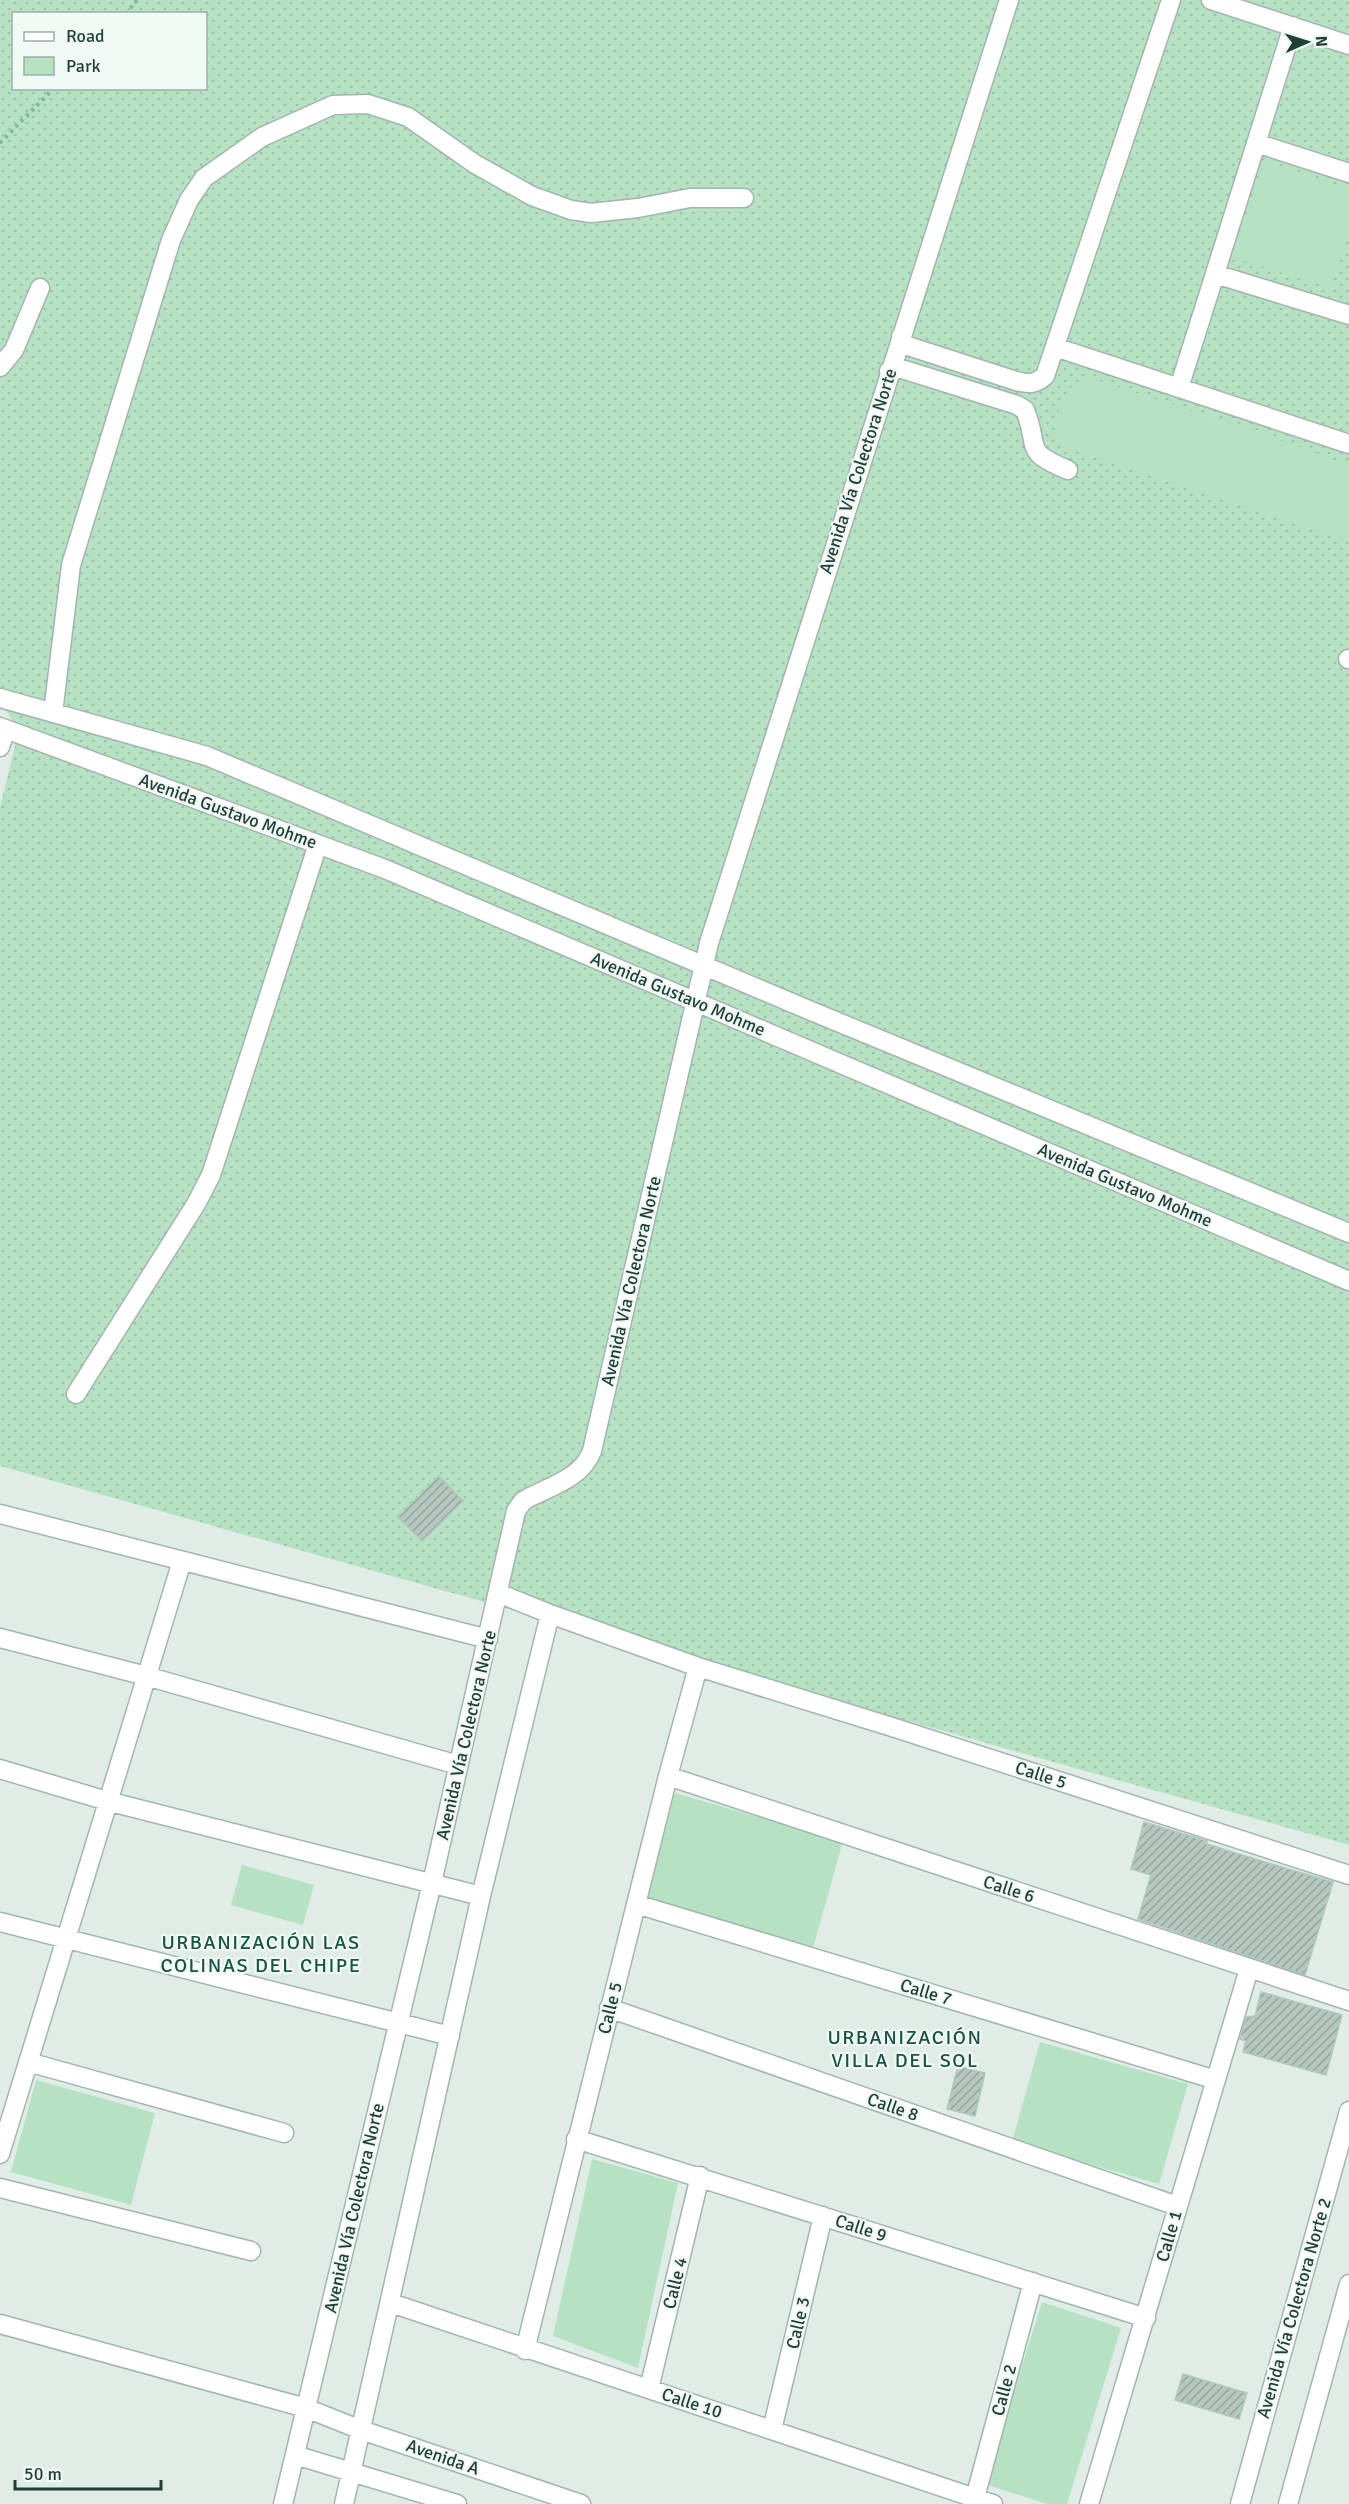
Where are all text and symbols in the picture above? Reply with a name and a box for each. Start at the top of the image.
legend [12,12,207,90]
north arrow [1277,12,1337,72]
text: Road [66,25,105,47]
text: N [1311,35,1331,47]
text: Park [66,55,101,77]
street label: Avenida Vía Colectora Norte [814,365,902,577]
street label: Avenida Gustavo Mohme [136,769,320,853]
street label: Avenida Gustavo Mohme [587,947,769,1041]
street label: Avenida Gustavo Mohme [1034,1138,1216,1232]
street label: Avenida Vía Colectora Norte [596,1174,666,1388]
street label: Avenida Vía Colectora Norte [431,1628,501,1842]
street label: Calle 5 [1013,1756,1069,1794]
street label: Calle 6 [981,1870,1037,1908]
district label: URBANIZACIÓN LAS COLINAS DEL CHIPE [160,1930,362,1978]
street label: Calle 7 [898,1974,954,2010]
street label: Calle 5 [593,1980,627,2036]
district label: URBANIZACIÓN VILLA DEL SOL [827,2025,983,2073]
street label: Calle 8 [864,2088,922,2126]
street label: Avenida Vía Colectora Norte [319,2101,389,2315]
street label: Avenida Vía Colectora Norte 2 [1252,2195,1336,2421]
street label: Calle 1 [1151,2208,1187,2264]
street label: Calle 9 [833,2209,889,2247]
street label: Calle 4 [658,2254,692,2311]
street label: Calle 3 [781,2295,815,2351]
street label: Calle 2 [987,2362,1021,2418]
street label: Calle 10 [659,2383,725,2423]
street label: Avenida A [403,2434,483,2480]
scale bar [15,2453,160,2491]
text: 50 m [24,2463,62,2485]

